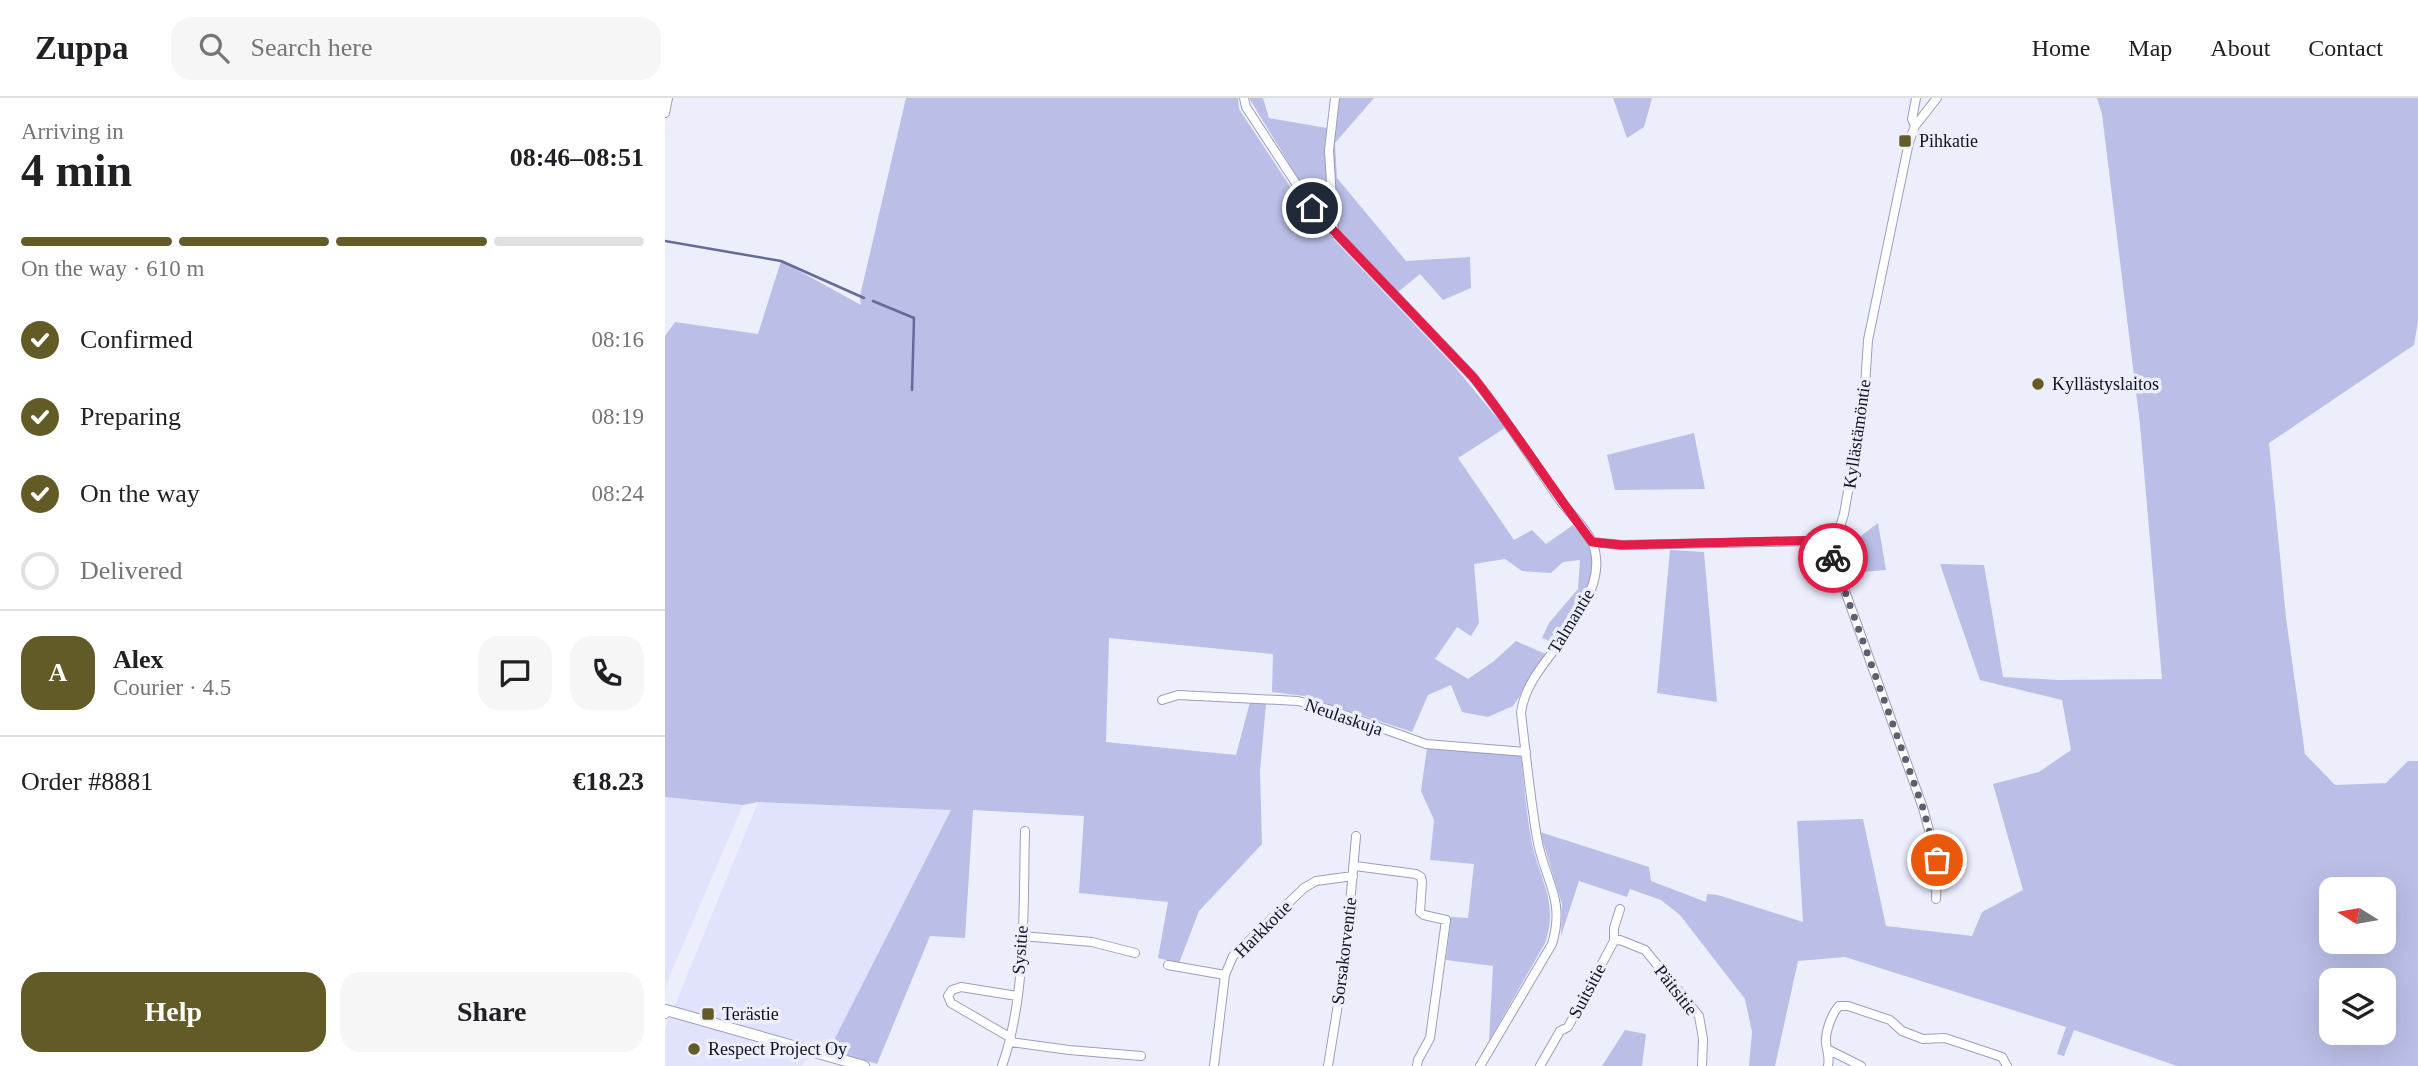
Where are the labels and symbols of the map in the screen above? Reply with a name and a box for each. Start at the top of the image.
place label: Pihkatie [1919,131,1978,151]
marker: Pihkatie [1897,133,1913,149]
pin [1282,178,1342,238]
place label: Kyllästyslaitos [2052,374,2159,394]
marker: Kyllästyslaitos [2030,376,2046,392]
street label: Kyllästämöntie [1839,378,1875,490]
courier [1798,523,1868,593]
street label: Talmantie [1544,585,1598,657]
street label: Neulaskuja [1302,694,1386,740]
pin [1907,830,1967,890]
north arrow [2319,877,2396,954]
street label: Harkkotie [1230,896,1296,962]
street label: Sorsakorventie [1327,896,1361,1006]
street label: Sysitie [1008,925,1032,975]
street label: Suitsitie [1564,960,1610,1022]
street label: Päitsitie [1650,961,1702,1019]
place label: Terästie [722,1004,779,1024]
marker: Terästie [700,1006,716,1022]
place label: Respect Project Oy [708,1039,847,1059]
marker: Respect Project Oy [686,1041,702,1057]

